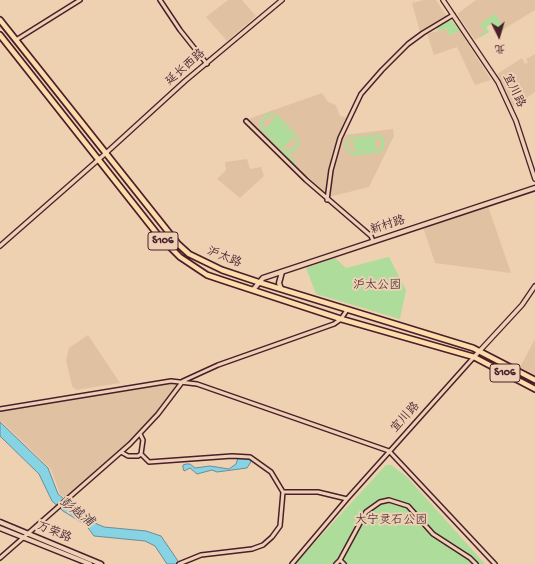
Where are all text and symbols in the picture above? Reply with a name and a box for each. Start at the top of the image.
north arrow [479,16,519,56]
text: 北 [494,41,506,54]
street label: 延长西路 [163,47,209,89]
street label: 宜川路 [499,72,527,110]
street label: 新村路 [369,214,407,238]
road number: S106 [148,232,178,250]
street label: 沪太路 [205,245,243,271]
park label: 沪太公园 [353,279,401,293]
road number: S106 [490,364,520,382]
street label: 宜川路 [389,400,423,436]
water label: 彭越浦 [56,495,96,531]
park label: 大宁灵石公园 [355,514,427,528]
street label: 万荣路 [35,520,73,546]

